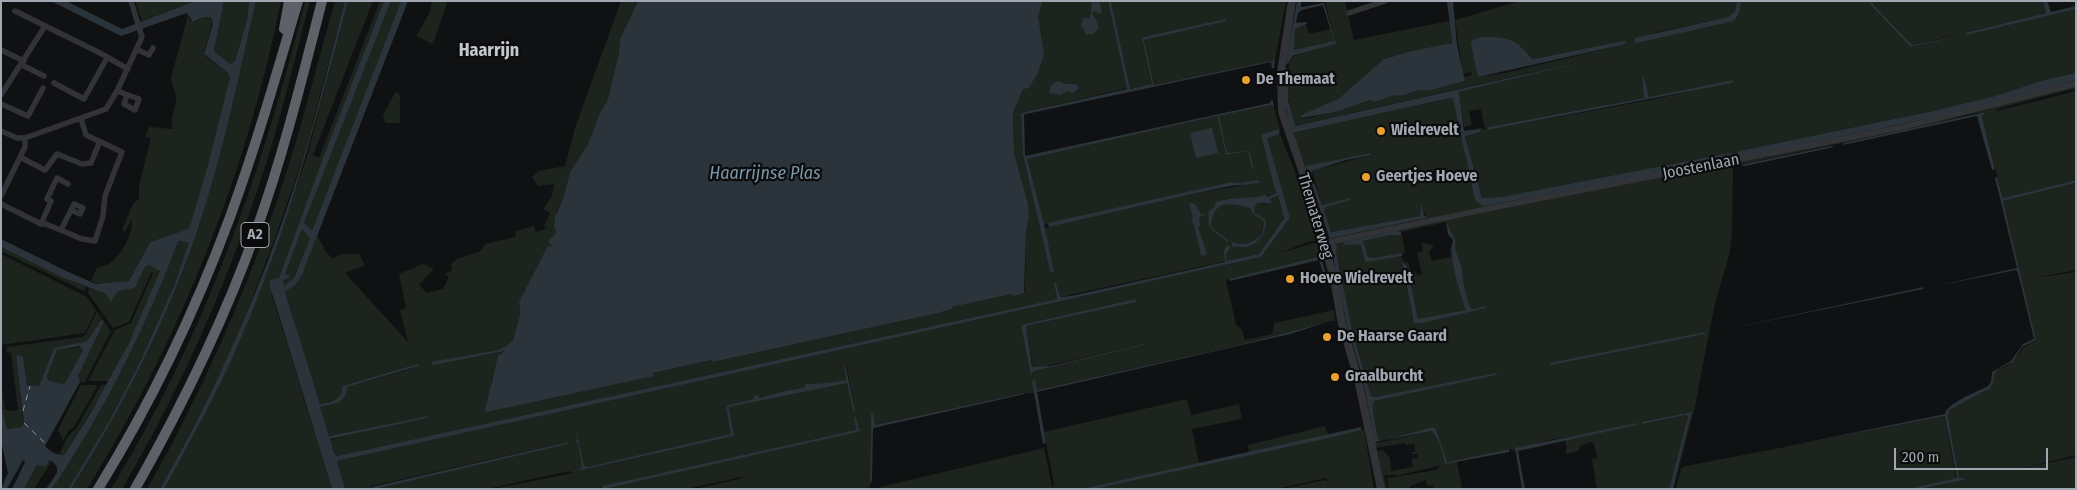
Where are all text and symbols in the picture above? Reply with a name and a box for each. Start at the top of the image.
district label: Haarrijn [459,40,519,62]
place label: De Themaat [1256,70,1335,90]
marker: De Themaat [1240,74,1252,86]
place label: Wielrevelt [1391,121,1459,141]
marker: Wielrevelt [1375,125,1387,137]
street label: Joostenlaan [1661,150,1741,184]
water label: Haarrijnse Plas [709,163,821,185]
place label: Geertjes Hoeve [1376,167,1477,187]
street label: Thematerweg [1293,171,1337,261]
marker: Geertjes Hoeve [1360,171,1372,183]
road number: A2 [241,222,269,248]
place label: Hoeve Wielrevelt [1300,269,1413,289]
marker: Hoeve Wielrevelt [1284,273,1296,285]
place label: De Haarse Gaard [1337,327,1447,347]
marker: De Haarse Gaard [1321,331,1333,343]
place label: Graalburcht [1345,367,1423,387]
marker: Graalburcht [1329,371,1341,383]
scale bar [1897,438,2051,470]
text: 200 m [1902,448,1939,466]

